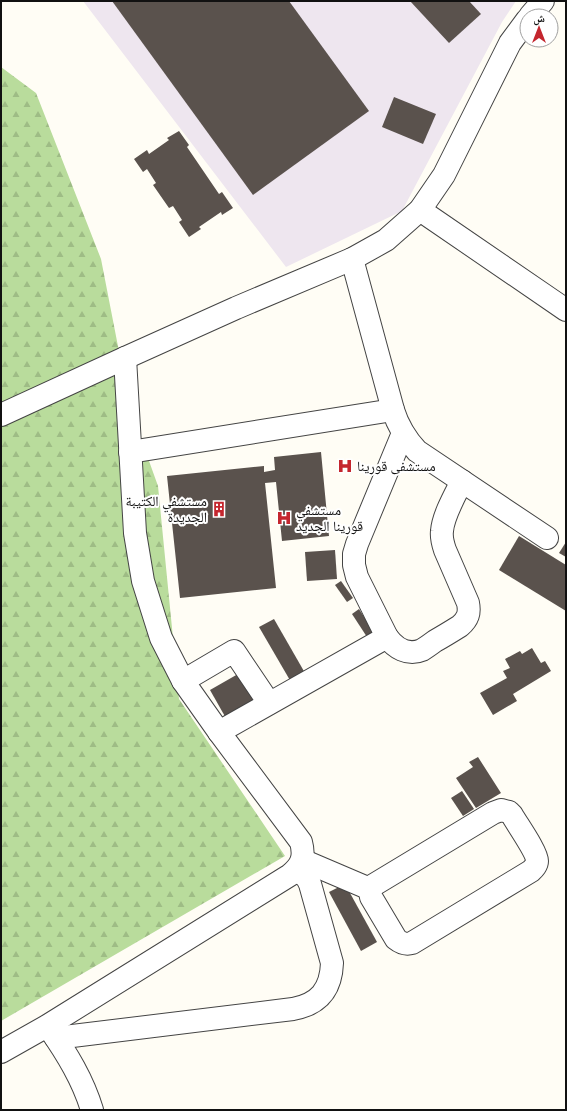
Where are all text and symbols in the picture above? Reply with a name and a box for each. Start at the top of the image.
north arrow [519,8,559,48]
text: ش [533,11,545,26]
place label: مستشفى قورينا [357,456,436,476]
hospital icon: مستشفى قورينا [336,457,354,475]
place label: مستشفي الكتيبة الجديدة [125,491,207,527]
building icon: مستشفي الكتيبة الجديدة [210,500,228,518]
place label: مستشفي قورينا الجديد [296,500,363,536]
hospital icon: مستشفي قورينا الجديد [275,509,293,527]

